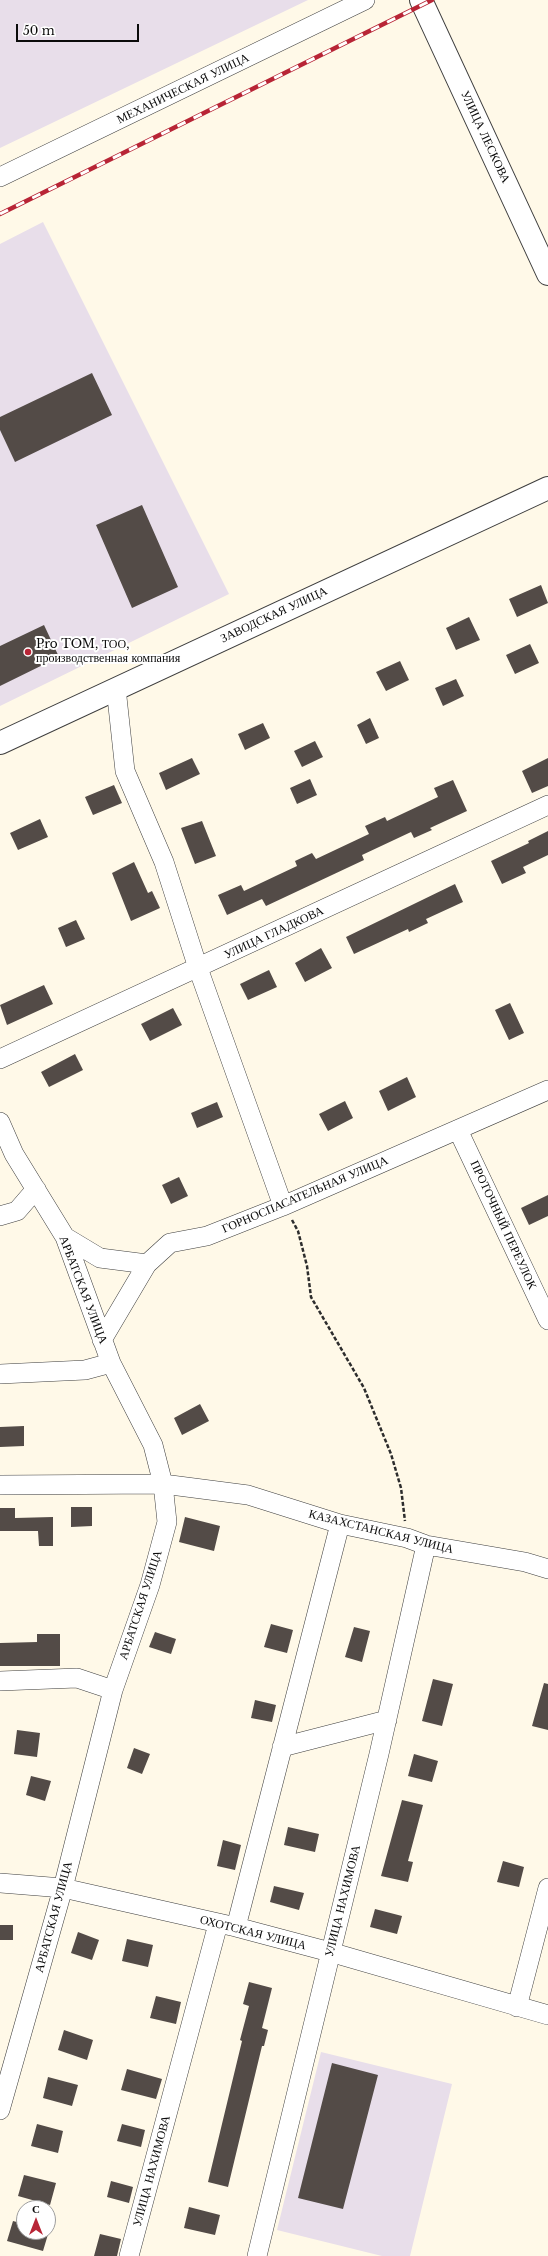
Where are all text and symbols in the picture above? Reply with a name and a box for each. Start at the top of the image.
scale bar [18,16,141,42]
text: 50 m [23,23,55,38]
street label: МЕХАНИЧЕСКАЯ УЛИЦА [115,51,251,127]
street label: УЛИЦА ЛЕСКОВА [457,88,513,186]
street label: ЗАВОДСКАЯ УЛИЦА [218,584,330,646]
place label: Pro TOM, ТОО, производственная компания [36,638,180,666]
marker: Pro TOM, ТОО, производственная компания [23,647,33,657]
street label: УЛИЦА ГЛАДКОВА [222,904,326,962]
street label: ГОРНОСПАСАТЕЛЬНАЯ УЛИЦА [220,1153,390,1237]
street label: ПРОТОЧНЫЙ ПЕРЕУЛОК [467,1158,539,1292]
street label: АРБАТСКАЯ УЛИЦА [56,1234,110,1346]
street label: КАЗАХСТАНСКАЯ УЛИЦА [307,1507,455,1557]
street label: АРБАТСКАЯ УЛИЦА [116,1548,166,1662]
street label: УЛИЦА НАХИМОВА [322,1844,364,1958]
street label: АРБАТСКАЯ УЛИЦА [32,1860,76,1974]
street label: ОХОТСКАЯ УЛИЦА [198,1913,308,1953]
street label: УЛИЦА НАХИМОВА [130,2114,174,2228]
north arrow [16,2200,56,2240]
text: С [32,2202,40,2216]

